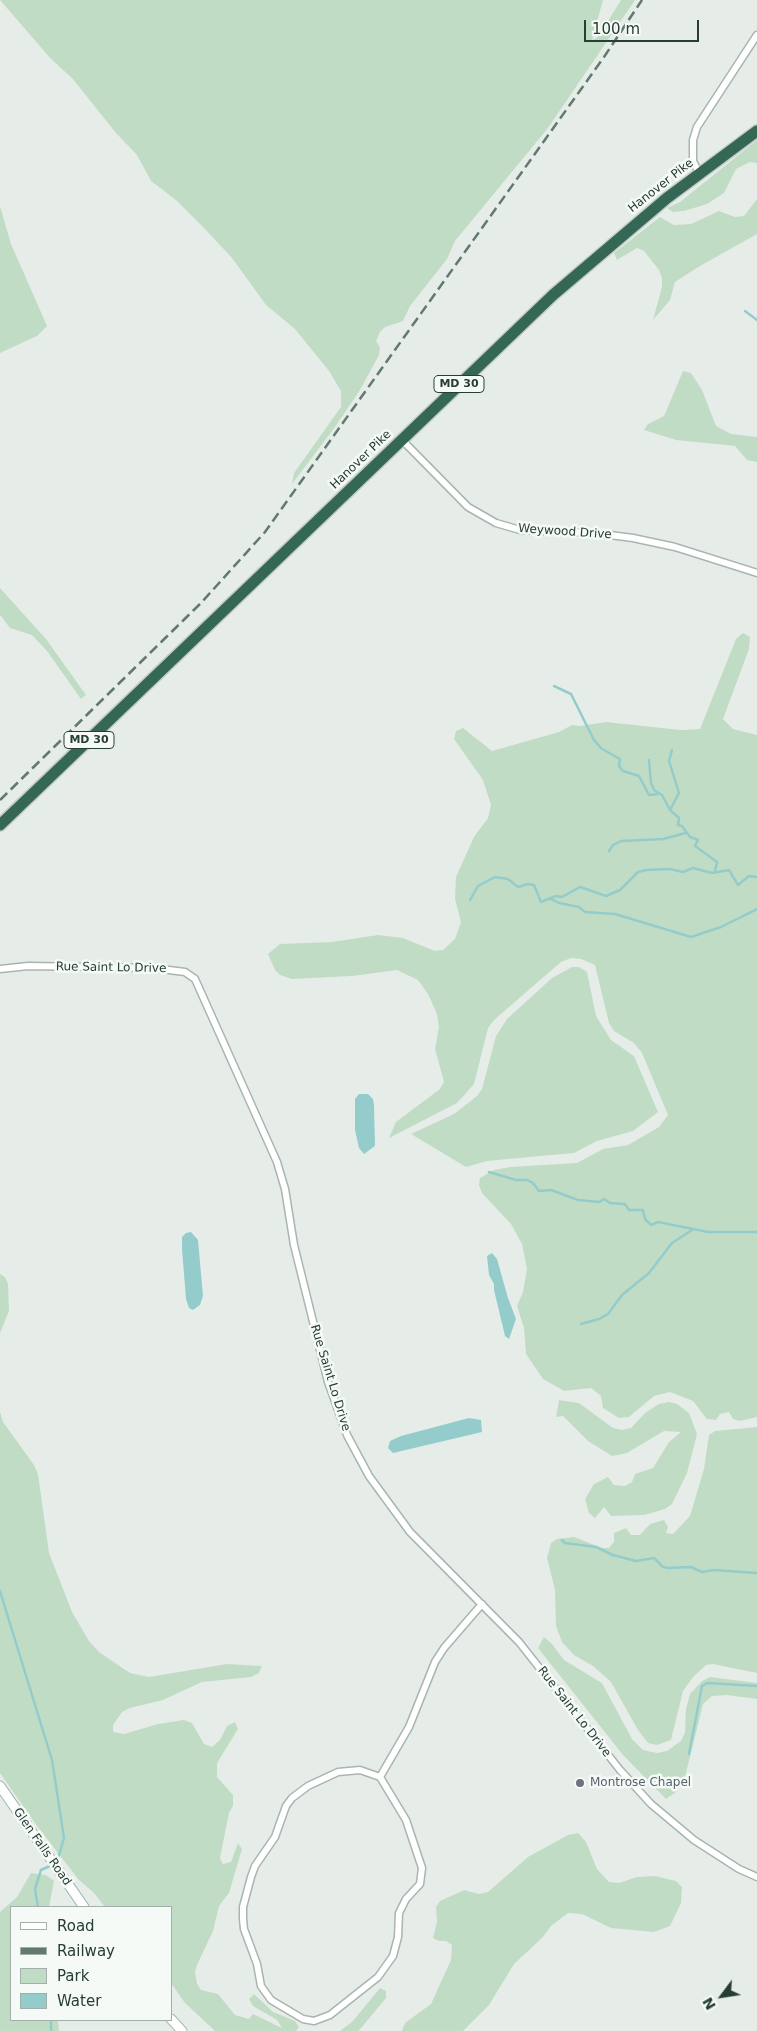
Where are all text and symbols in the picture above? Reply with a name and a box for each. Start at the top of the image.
scale bar [587,10,702,42]
text: 100 m [592,20,640,38]
street label: Hanover Pike [626,156,696,216]
road number: MD 30 [434,376,484,392]
street label: Hanover Pike [328,427,394,493]
street label: Weywood Drive [518,522,612,542]
road number: MD 30 [64,732,114,748]
street label: Rue Saint Lo Drive [56,960,166,976]
street label: Rue Saint Lo Drive [307,1323,353,1433]
street label: Rue Saint Lo Drive [534,1664,614,1760]
place label: Montrose Chapel [590,1776,691,1790]
marker: Montrose Chapel [574,1777,586,1789]
street label: Glen Falls Road [10,1805,74,1889]
legend [10,1906,172,2021]
text: Road [57,1917,95,1935]
text: Railway [57,1942,115,1960]
text: Park [57,1967,89,1985]
north arrow [697,1971,747,2021]
text: Water [57,1992,101,2010]
text: N [699,1995,719,2013]

